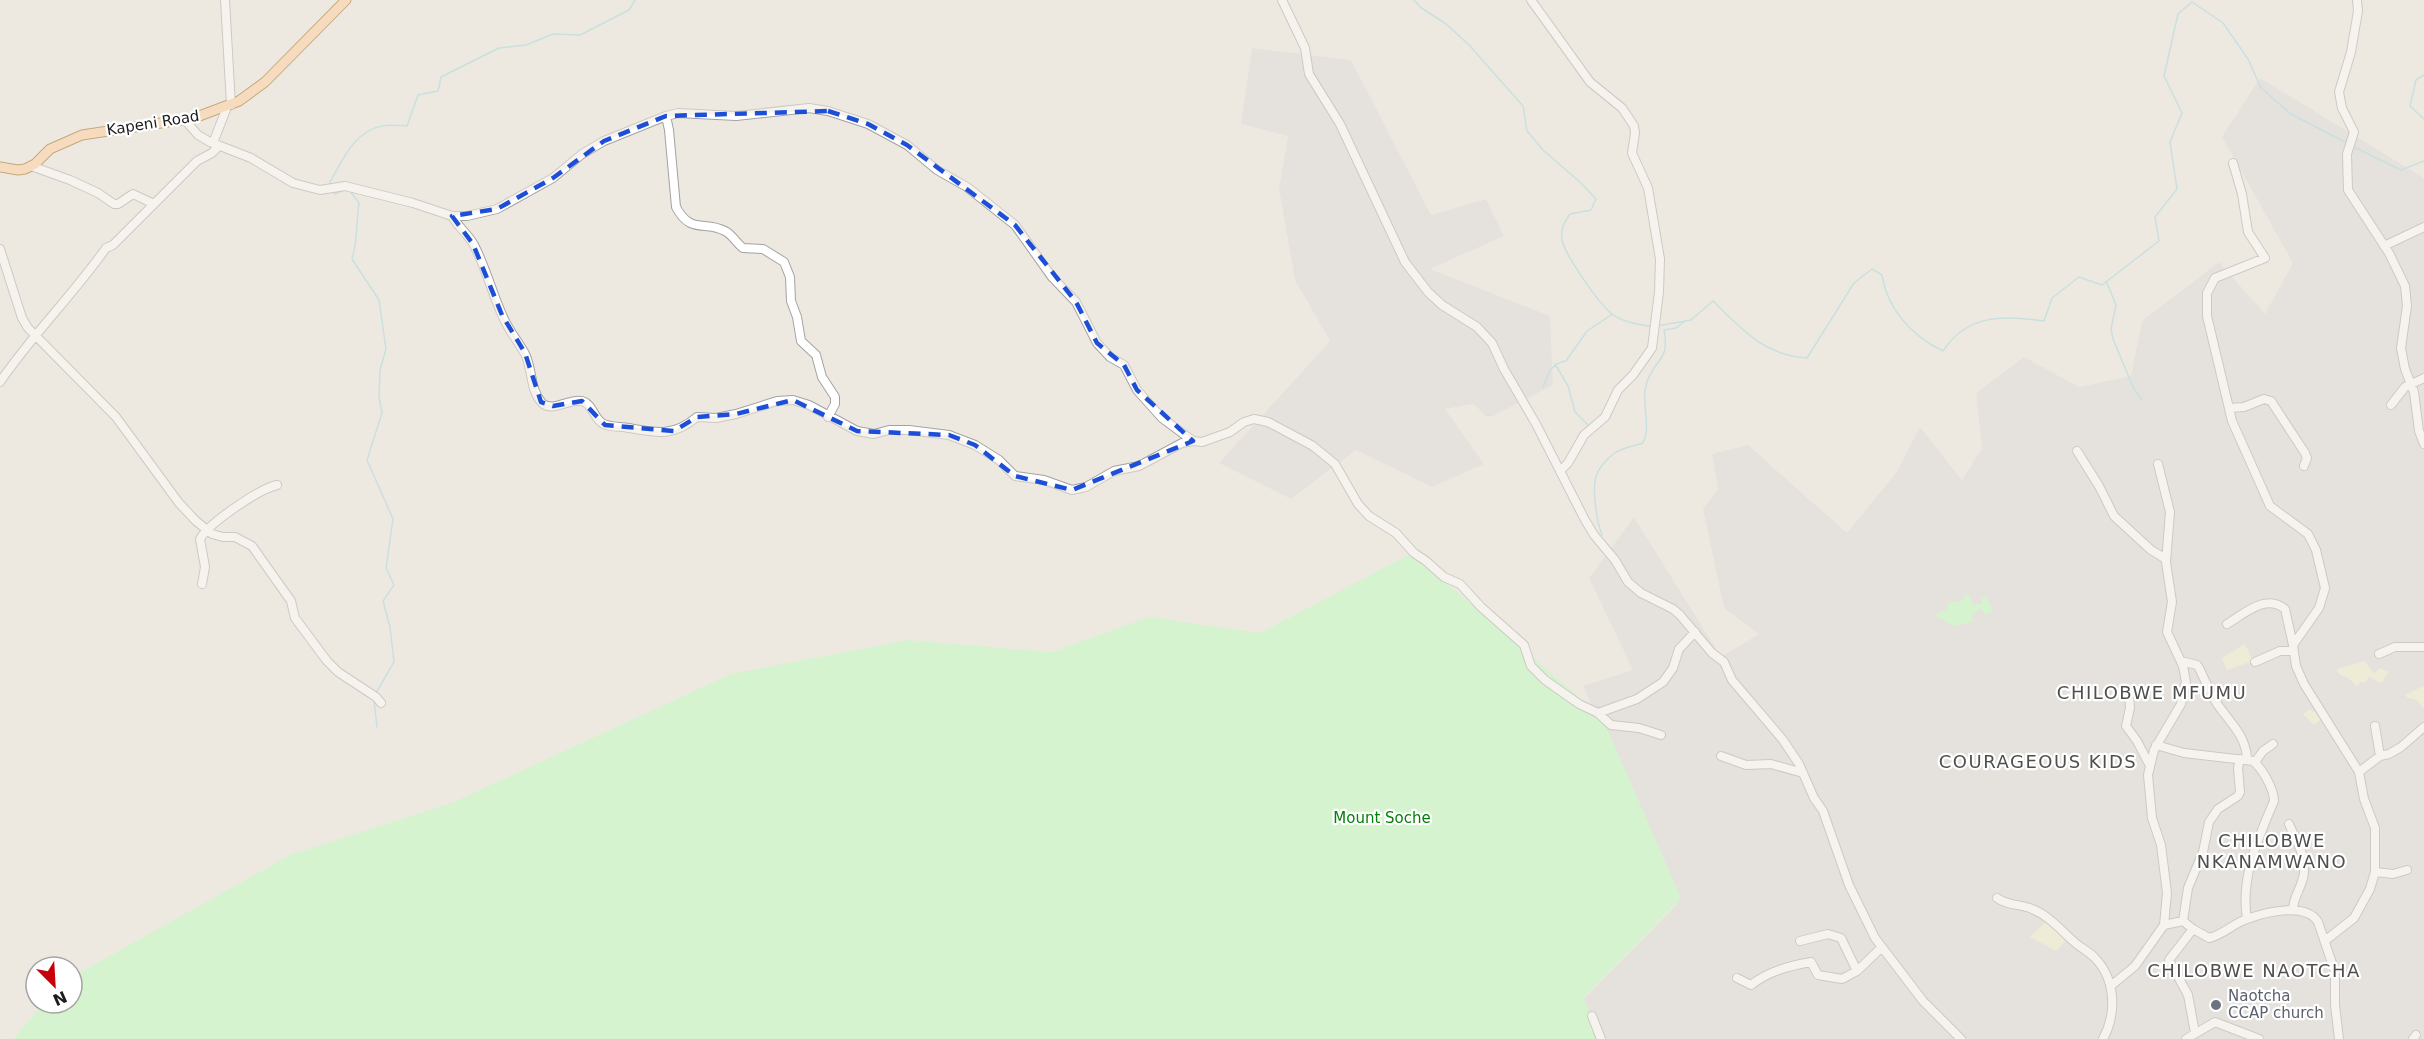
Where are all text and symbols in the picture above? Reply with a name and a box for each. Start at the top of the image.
street label: Kapeni Road [105,107,201,139]
district label: CHILOBWE MFUMU [2057,682,2247,703]
district label: COURAGEOUS KIDS [1939,751,2137,772]
park label: Mount Soche [1333,809,1431,827]
district label: CHILOBWE NKANAMWANO [2197,830,2347,872]
north arrow [24,955,84,1015]
district label: CHILOBWE NAOTCHA [2147,960,2361,981]
text: N [50,987,70,1010]
place label: Naotcha CCAP church [2228,987,2324,1022]
marker: Naotcha CCAP church [2209,998,2223,1012]

